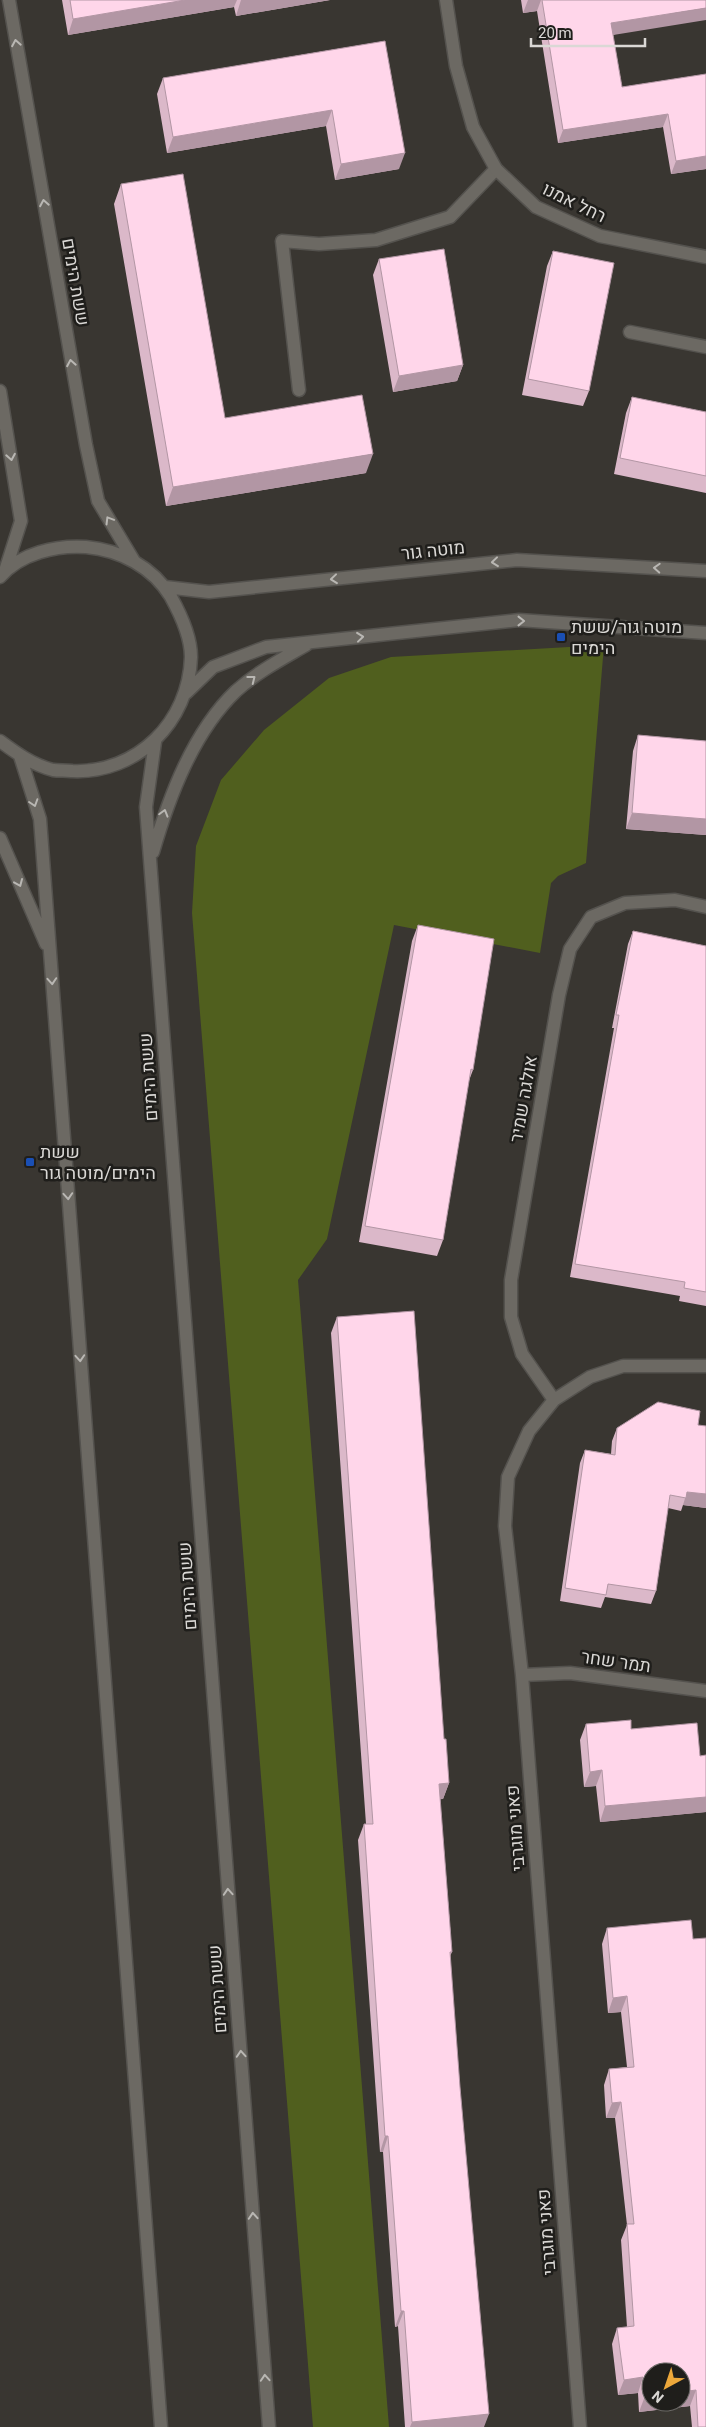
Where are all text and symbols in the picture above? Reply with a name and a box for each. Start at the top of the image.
scale bar [531,15,645,47]
text: 20 m [538,22,572,44]
one-way arrow [11,38,21,47]
street label: רחל אמנו [537,176,611,230]
one-way arrow [39,198,49,207]
street label: ששת הימים [54,236,96,328]
one-way arrow [67,358,77,367]
one-way arrow [6,452,16,461]
one-way arrow [105,516,115,525]
street label: מוטה גור [400,534,466,568]
one-way arrow [491,556,499,567]
one-way arrow [653,562,661,573]
one-way arrow [329,573,337,584]
place label: מוטה גור/ששת הימים [571,614,682,662]
one-way arrow [518,616,526,626]
marker: מוטה גור/ששת הימים [555,631,567,643]
one-way arrow [356,632,364,643]
one-way arrow [246,676,256,685]
one-way arrow [29,798,39,806]
one-way arrow [159,809,169,817]
one-way arrow [13,878,24,887]
one-way arrow [46,978,57,986]
street label: ששת הימים [132,1032,166,1122]
street label: אולגה שמיר [503,1053,545,1145]
place label: ששת הימים/מוטה גור [40,1139,156,1187]
marker: ששת הימים/מוטה גור [24,1156,36,1168]
one-way arrow [62,1192,73,1200]
one-way arrow [75,1354,86,1362]
street label: ששת הימים [171,1541,205,1631]
street label: תמר שחר [579,1644,653,1680]
street label: פאני מוגרבי [500,1784,532,1872]
one-way arrow [223,1888,234,1896]
street label: ששת הימים [201,1944,235,2034]
one-way arrow [235,2050,246,2058]
street label: פאני מוגרבי [531,2188,563,2276]
one-way arrow [247,2212,258,2220]
north arrow [641,2362,691,2412]
one-way arrow [260,2374,271,2382]
text: N [647,2385,669,2408]

